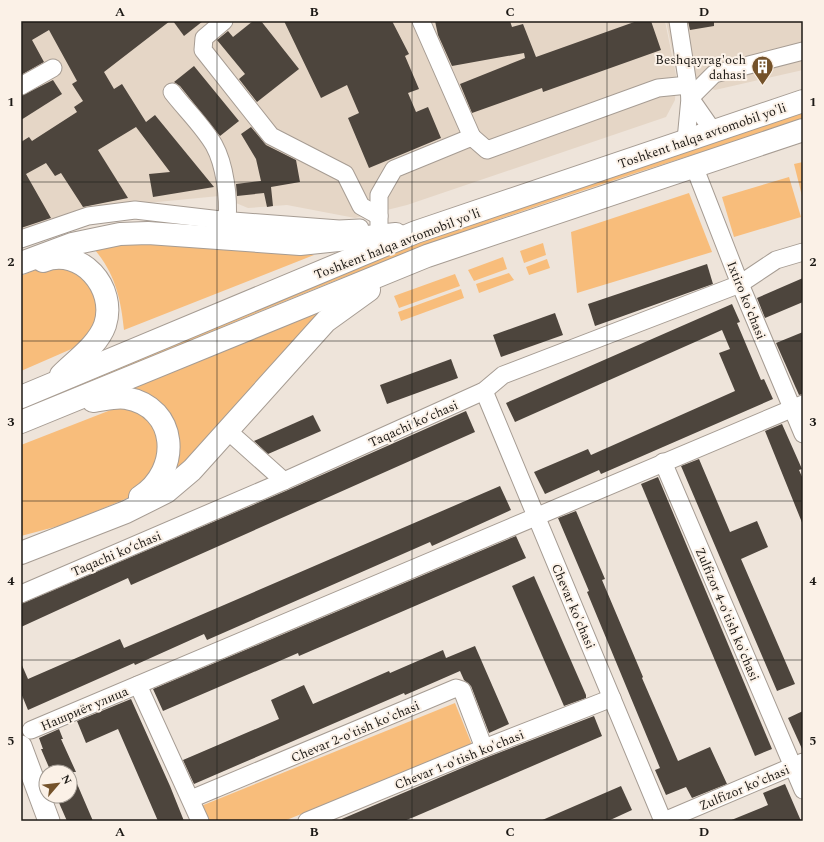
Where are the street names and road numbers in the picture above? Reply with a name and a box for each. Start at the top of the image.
street label: Toshkent halqa avtomobil yo'li [615,98,789,174]
street label: Toshkent halqa avtomobil yo'li [311,203,483,285]
street label: Ixtiro ko'chasi [721,258,771,342]
street label: Taqachi koʻchasi [365,395,461,453]
street label: Taqachi koʻchasi [68,526,165,582]
street label: Zulfizor 4-o'tish ko'chasi [690,544,764,684]
street label: Chevar ko'chasi [546,560,600,652]
street label: Нашриёт улица [37,681,132,736]
street label: Chevar 2-o'tish ko'chasi [288,696,423,768]
street label: Chevar 1-o'tish ko'chasi [392,725,527,795]
street label: Zulfizor ko'chasi [696,760,793,816]

